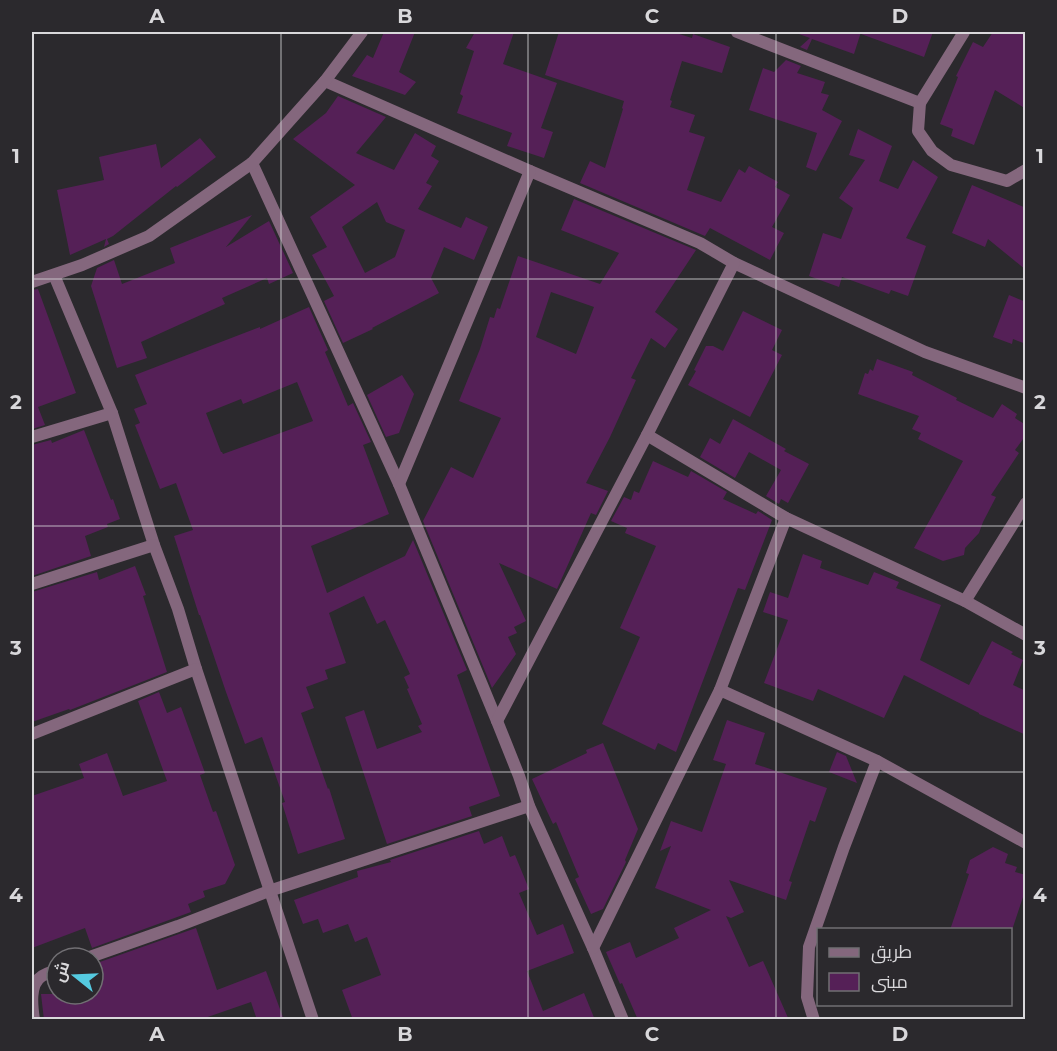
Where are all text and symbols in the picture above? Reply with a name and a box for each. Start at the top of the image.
text: A [148,4,165,28]
text: B [397,4,413,28]
text: C [645,4,660,28]
text: D [892,4,908,28]
text: 1 [12,144,20,168]
text: 1 [1036,144,1044,168]
text: 2 [10,390,22,414]
text: 2 [1034,390,1046,414]
text: 3 [9,636,22,660]
text: 3 [1033,636,1046,660]
text: 4 [9,883,23,907]
text: 4 [1033,883,1047,907]
legend [817,928,1012,1006]
text: طريق [871,941,912,964]
north arrow [45,946,105,1006]
text: ش [49,959,73,984]
text: مبنى [871,971,908,993]
text: A [148,1022,165,1046]
text: B [397,1022,413,1046]
text: C [645,1022,660,1046]
text: D [892,1022,908,1046]

